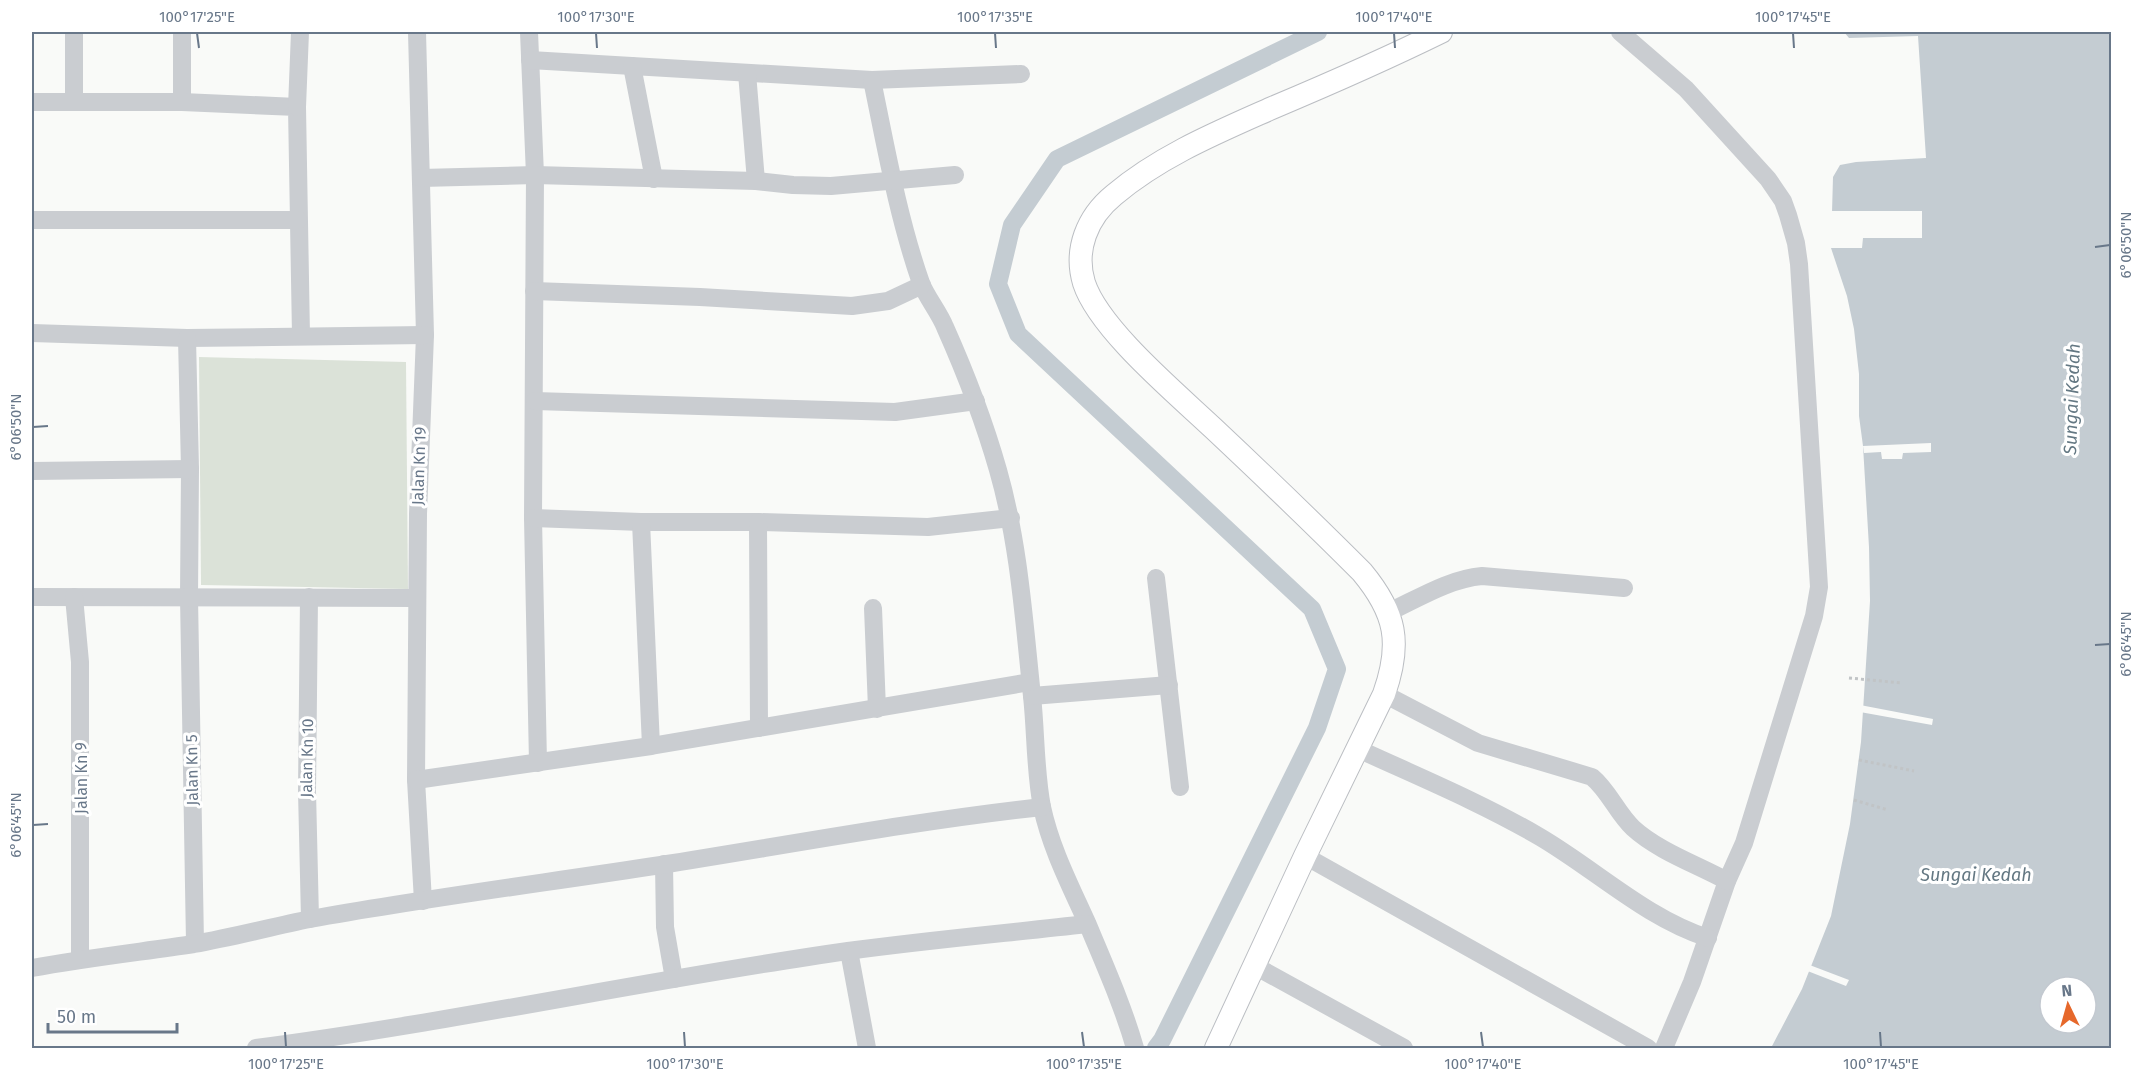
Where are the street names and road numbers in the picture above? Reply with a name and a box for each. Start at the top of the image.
street label: Jalan Kn 19 [408,426,430,506]
street label: Jalan Kn 10 [297,718,317,798]
street label: Jalan Kn 5 [182,734,202,806]
street label: Jalan Kn 9 [72,742,91,814]

